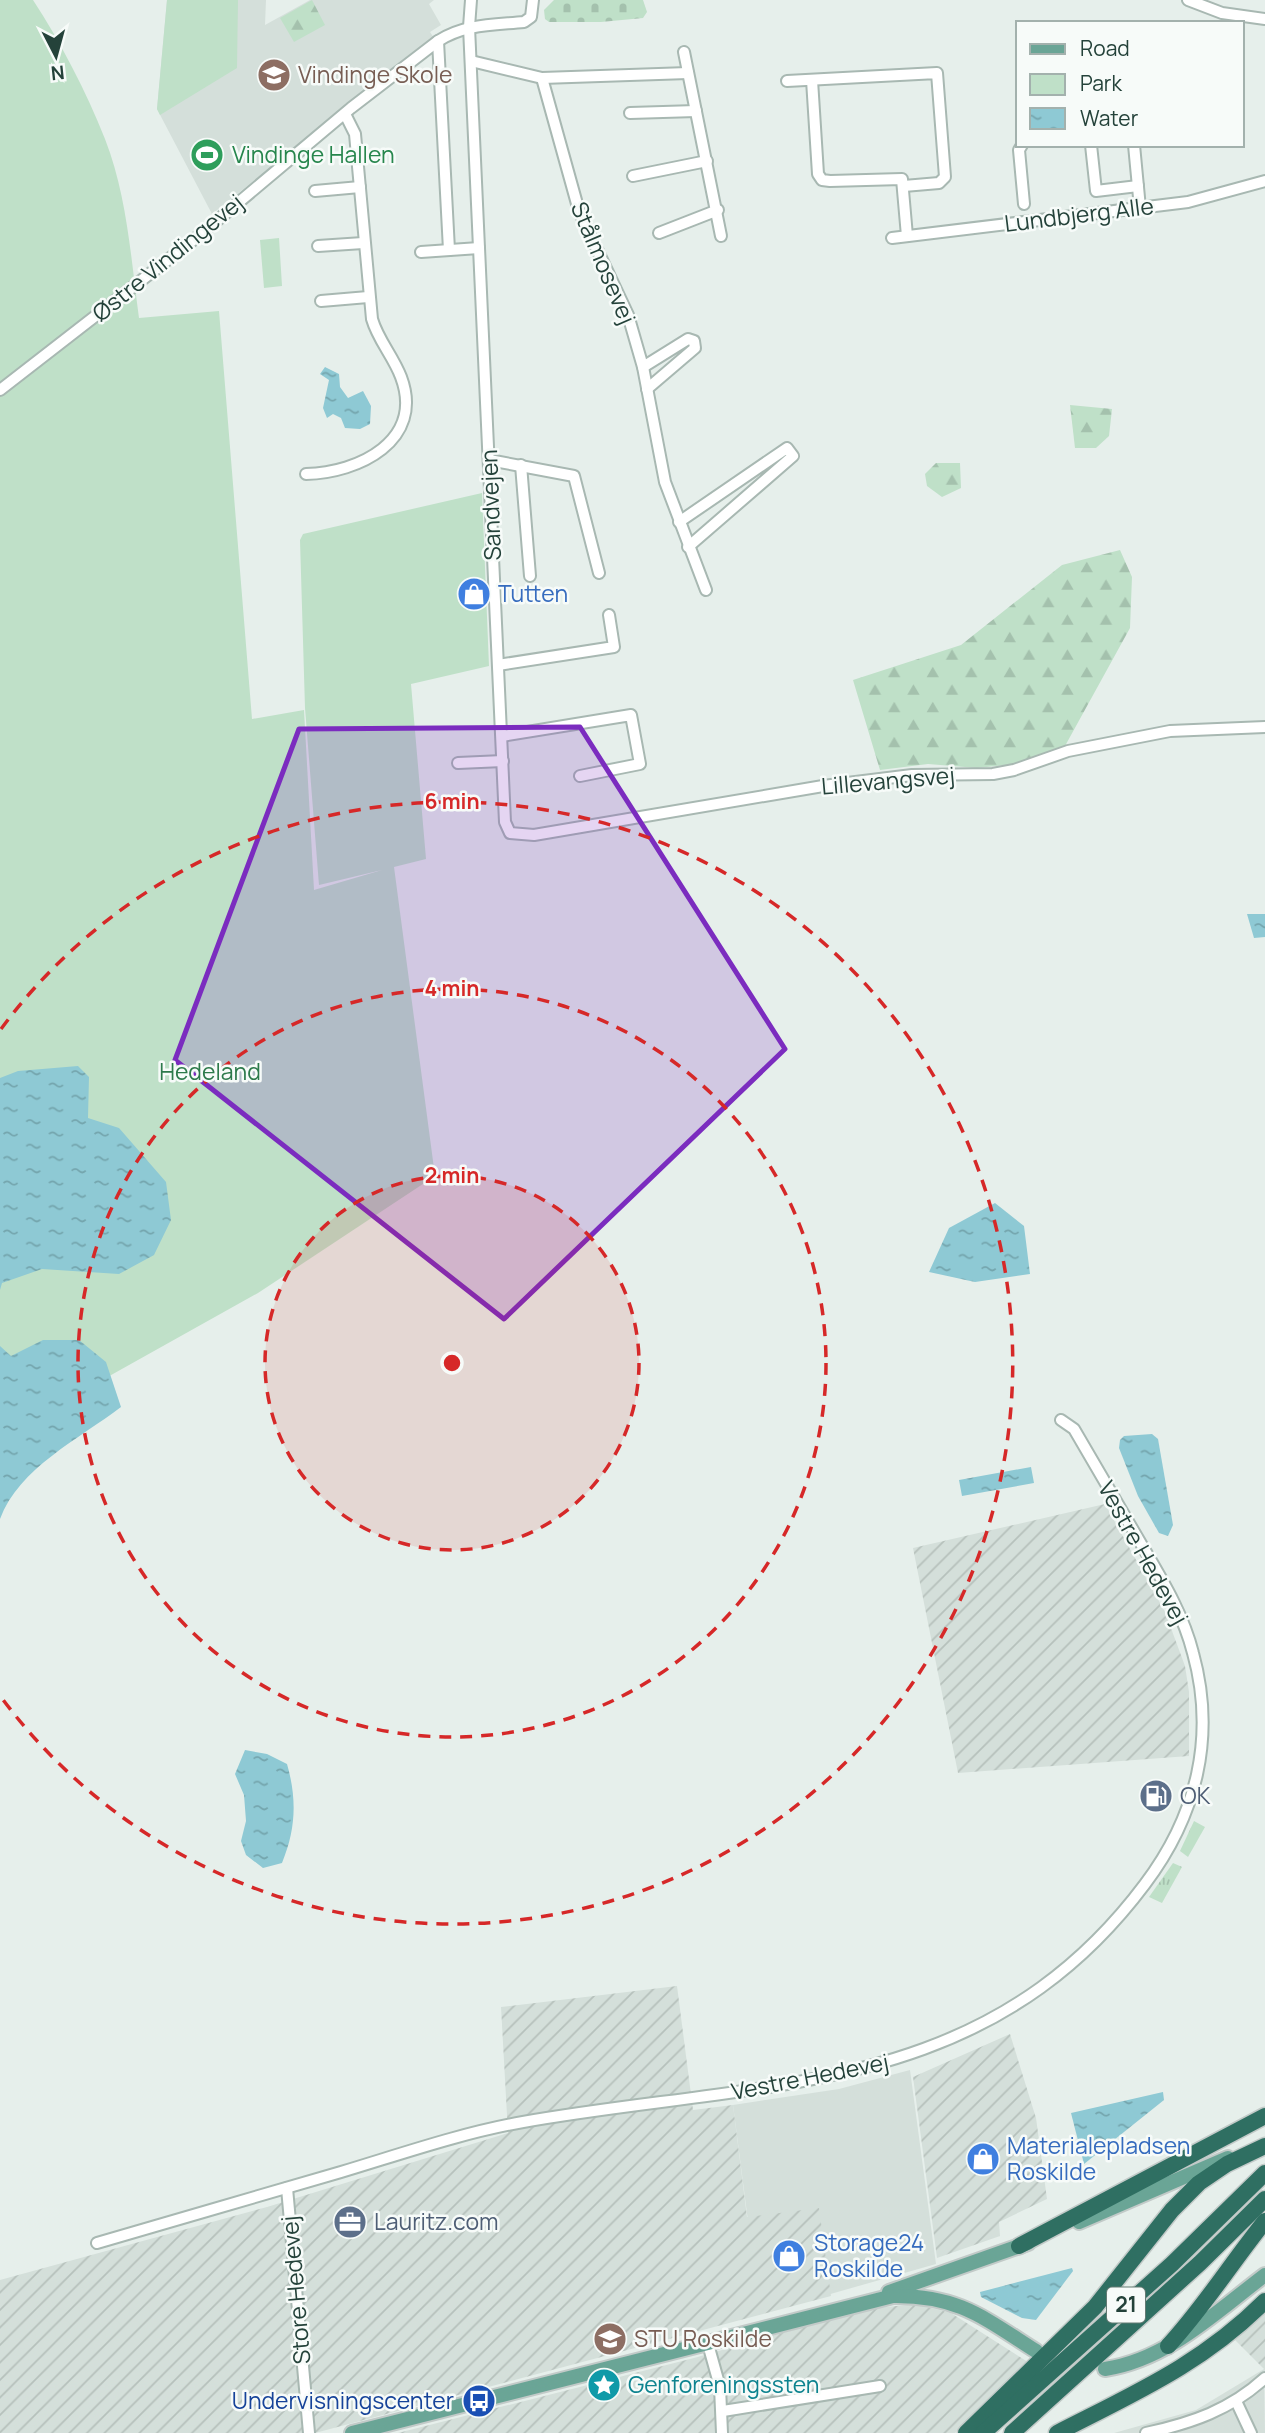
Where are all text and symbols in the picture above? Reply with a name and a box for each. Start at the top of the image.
north arrow [21,21,91,91]
legend [1016,21,1244,147]
text: Road [1080,34,1130,62]
school or university icon: Vindinge Skole [255,56,293,94]
place label: Vindinge Skole [298,58,452,90]
text: N [50,59,66,87]
text: Park [1080,69,1122,97]
text: Water [1080,104,1139,132]
sports icon: Vindinge Hallen [188,136,226,174]
place label: Vindinge Hallen [232,138,395,170]
street label: Østre Vindingevej [85,186,250,328]
street label: Lundbjerg Alle [1002,189,1155,239]
street label: Stålmosevej [564,197,644,329]
street label: Sandvejen [472,449,508,561]
shop icon: Tutten [455,575,493,613]
place label: Tutten [498,577,568,609]
street label: Lillevangsvej [820,758,956,802]
text: 6 min [424,787,480,815]
text: 4 min [425,974,479,1002]
park label: Hedeland [159,1055,261,1087]
text: 2 min [425,1161,479,1189]
centre of rings [440,1351,464,1375]
street label: Vestre Hedevej [1091,1475,1197,1630]
fuel station icon: OK [1137,1777,1175,1815]
place label: OK [1180,1779,1211,1811]
street label: Vestre Hedevej [728,2045,891,2107]
place label: Materialepladsen Roskilde [1007,2129,1190,2187]
shop icon: Materialepladsen Roskilde [964,2140,1002,2178]
office icon: Lauritz.com [331,2203,369,2241]
place label: Lauritz.com [374,2205,499,2237]
street label: Store Hedevej [273,2215,317,2366]
place label: Storage24 Roskilde [814,2226,924,2284]
shop icon: Storage24 Roskilde [770,2237,808,2275]
road number: 21 [1107,2288,1145,2322]
school or university icon: STU Roskilde [591,2320,629,2358]
place label: STU Roskilde [634,2322,772,2354]
place icon: Genforeningssten [585,2366,623,2404]
place label: Genforeningssten [628,2368,819,2400]
bus stop icon: Undervisningscenter [460,2382,498,2420]
place label: Undervisningscenter [232,2384,454,2416]

